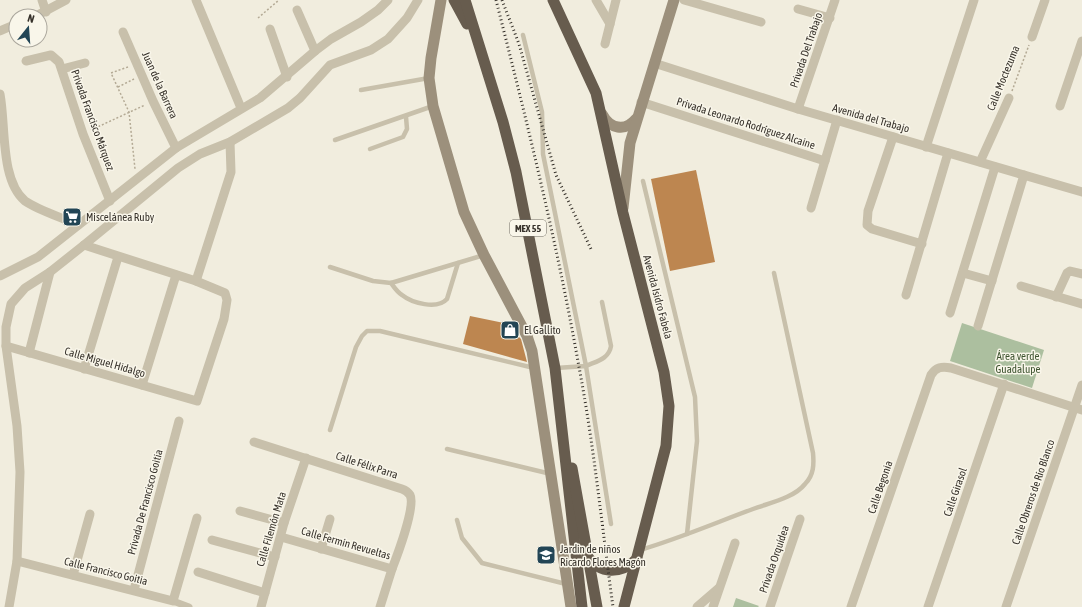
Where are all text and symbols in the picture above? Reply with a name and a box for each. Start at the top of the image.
north arrow [8,8,48,48]
street label: Privada Del Trabajo [788,11,824,89]
text: N [26,12,36,25]
street label: Calle Moctezuma [984,44,1022,112]
street label: Juan de la Barrera [140,50,180,120]
street label: Privada Francisco Márquez [69,68,117,172]
street label: Privada Leonardo Rodríguez Alcaine [675,95,817,151]
street label: Avenida del Trabajo [831,101,911,135]
supermarket icon: Miscelánea Ruby [61,206,83,228]
place label: Miscelánea Ruby [86,211,155,223]
road number: MEX 55 [510,220,546,236]
street label: Avenida Isidro Fabela [641,254,675,340]
shop icon: El Gallito [499,319,521,341]
place label: El Gallito [524,324,561,336]
street label: Calle Miguel Hidalgo [63,345,147,379]
park label: Área verde Guadalupe [995,350,1041,375]
street label: Calle Obreros de Río Blanco [1009,438,1057,546]
street label: Privada De Francisco Goitia [125,448,165,556]
street label: Calle Félix Parra [334,449,400,481]
street label: Calle Begonia [865,459,895,515]
street label: Calle Girasol [941,466,969,518]
street label: Calle Filemón Mata [254,490,288,568]
street label: Privada Orquídea [757,524,791,594]
street label: Calle Fermín Revueltas [300,525,392,562]
place label: Jardin de niños Ricardo Flores Magón [560,543,646,568]
school or university icon: Jardin de niños Ricardo Flores Magón [535,544,557,566]
street label: Calle Francisco Goitia [63,555,149,587]

